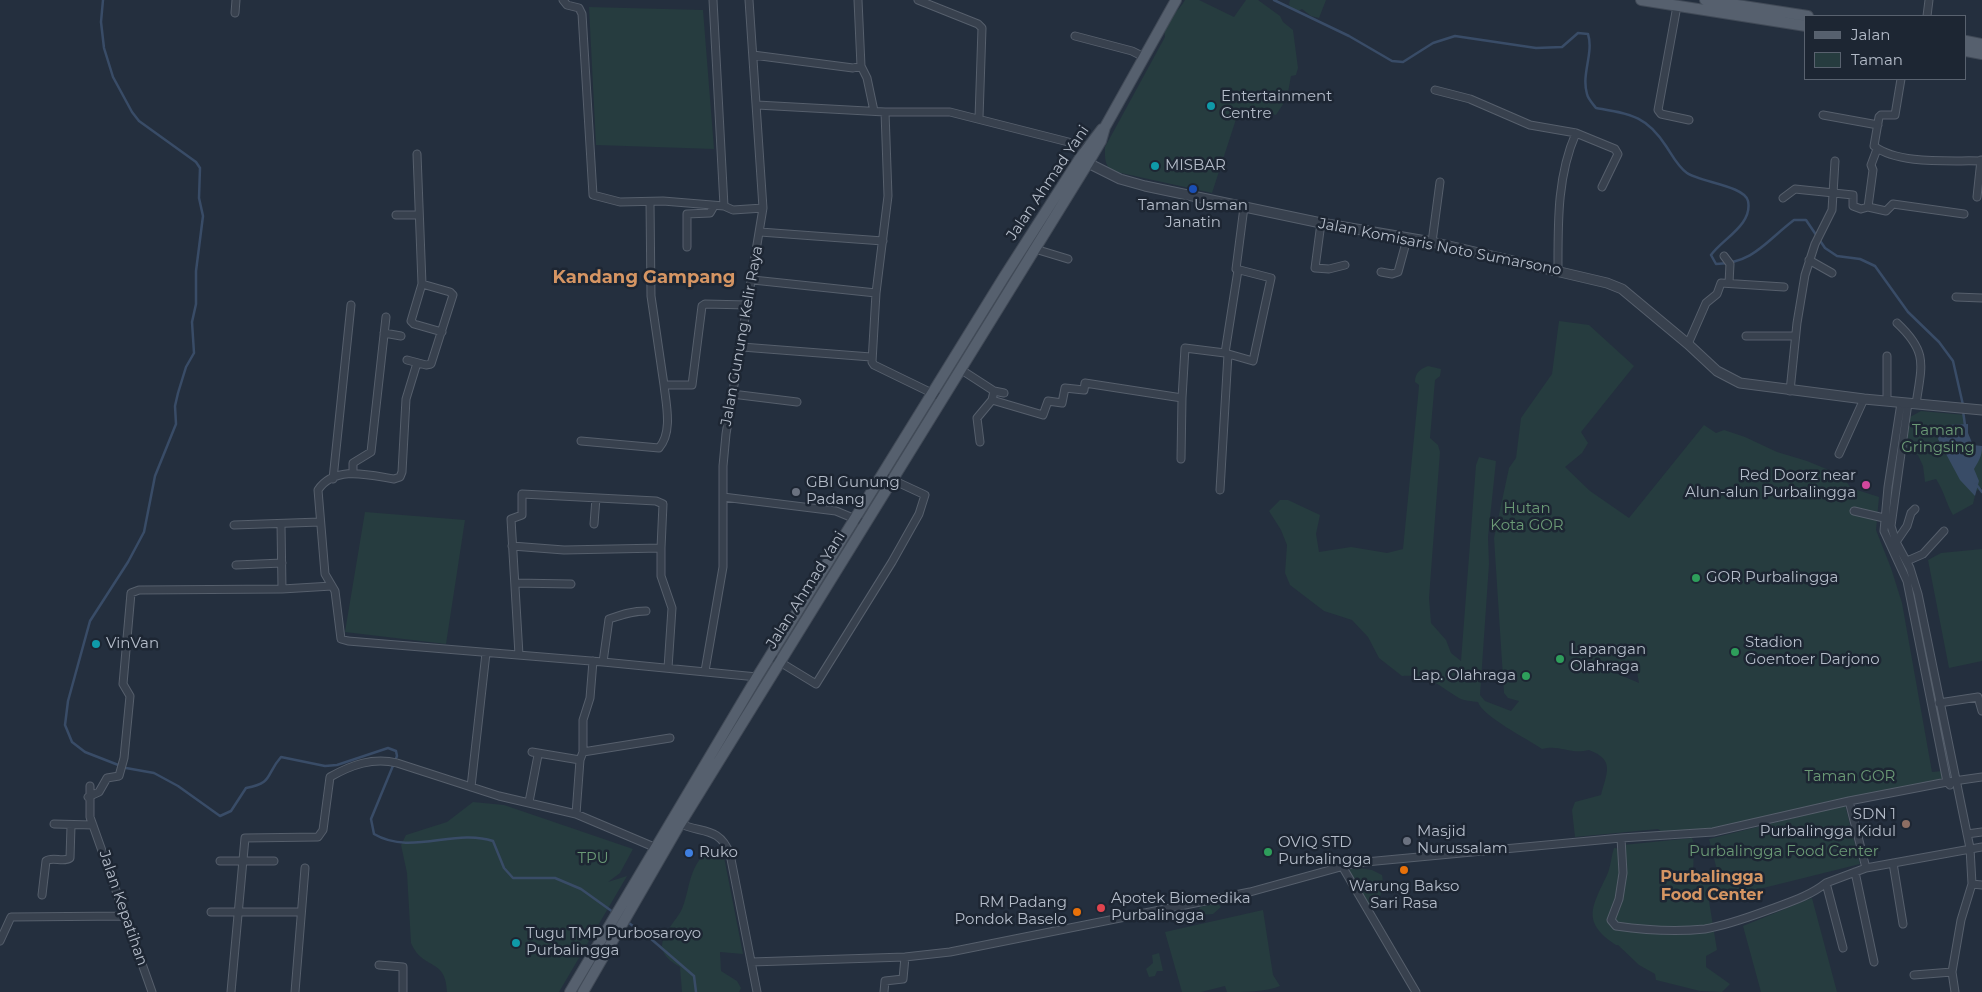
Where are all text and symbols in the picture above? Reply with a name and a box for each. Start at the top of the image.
legend [1804,15,1967,80]
text: Jalan [1851,25,1890,44]
text: Taman [1851,50,1903,69]
place label: Entertainment Centre [1221,88,1332,123]
marker: Entertainment Centre [1205,100,1217,112]
street label: Jalan Ahmad Yani [1003,122,1093,244]
place label: MISBAR [1165,157,1226,175]
marker: MISBAR [1149,160,1161,172]
marker: Taman Usman Janatin [1187,183,1199,195]
place label: Taman Usman Janatin [1138,197,1248,232]
street label: Jalan Komisaris Noto Sumarsono [1317,215,1563,279]
street label: Jalan Gunung Kelir Raya [717,244,767,428]
district label: Kandang Gampang [553,267,735,289]
park label: Taman Gringsing [1901,422,1975,457]
place label: Red Doorz near Alun-alun Purbalingga [1685,467,1856,502]
place label: GBI Gunung Padang [806,474,900,509]
marker: Red Doorz near Alun-alun Purbalingga [1860,479,1872,491]
marker: GBI Gunung Padang [790,486,802,498]
park label: Hutan Kota GOR [1490,500,1564,535]
street label: Jalan Ahmad Yani [763,528,849,652]
place label: GOR Purbalingga [1706,569,1838,587]
marker: GOR Purbalingga [1690,572,1702,584]
place label: Stadion Goentoer Darjono [1745,634,1880,669]
place label: VinVan [106,635,159,653]
marker: VinVan [90,638,102,650]
place label: Lapangan Olahraga [1570,641,1646,676]
marker: Stadion Goentoer Darjono [1729,646,1741,658]
marker: Lapangan Olahraga [1554,653,1566,665]
place label: Lap. Olahraga [1412,667,1516,685]
marker: Lap. Olahraga [1520,670,1532,682]
park label: Taman GOR [1805,768,1895,786]
place label: SDN 1 Purbalingga Kidul [1760,806,1896,841]
marker: SDN 1 Purbalingga Kidul [1900,818,1912,830]
place label: Masjid Nurussalam [1417,823,1508,858]
place label: OVIQ STD Purbalingga [1278,834,1371,869]
marker: Masjid Nurussalam [1401,835,1413,847]
park label: Purbalingga Food Center [1689,843,1879,861]
place label: Ruko [699,844,738,862]
marker: OVIQ STD Purbalingga [1262,846,1274,858]
marker: Ruko [683,847,695,859]
street label: Jalan Kepatihan [95,848,151,968]
park label: TPU [577,850,609,868]
marker: Warung Bakso Sari Rasa [1398,864,1410,876]
district label: Purbalingga Food Center [1660,867,1764,905]
place label: Warung Bakso Sari Rasa [1349,878,1459,913]
place label: Apotek Biomedika Purbalingga [1111,890,1251,925]
place label: RM Padang Pondok Baselo [954,894,1067,929]
marker: Apotek Biomedika Purbalingga [1095,902,1107,914]
marker: RM Padang Pondok Baselo [1071,906,1083,918]
place label: Tugu TMP Purbosaroyo Purbalingga [526,925,701,960]
marker: Tugu TMP Purbosaroyo Purbalingga [510,937,522,949]

